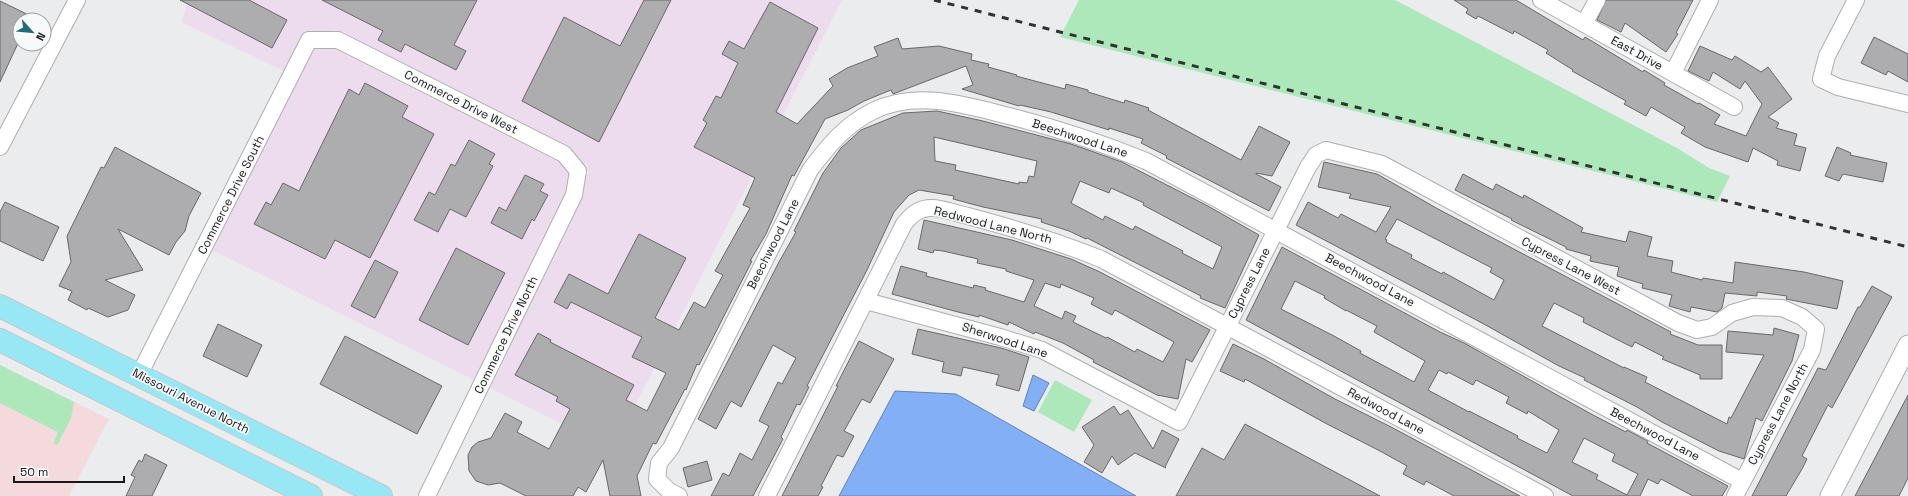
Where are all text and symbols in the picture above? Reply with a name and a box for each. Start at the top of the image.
north arrow [12,12,52,52]
text: N [33,30,49,43]
street label: East Drive [1608,32,1666,74]
street label: Commerce Drive West [401,66,521,138]
street label: Beechwood Lane [1030,115,1130,161]
street label: Commerce Drive South [194,133,268,257]
street label: Beechwood Lane [743,196,803,292]
street label: Redwood Lane North [932,203,1054,247]
street label: Cypress Lane West [1519,233,1623,299]
street label: Cypress Lane [1224,245,1274,321]
street label: Beechwood Lane [1322,250,1418,310]
street label: Commerce Drive North [471,273,541,397]
street label: Sherwood Lane [960,319,1050,361]
street label: Cypress Lane North [1744,360,1812,468]
street label: Missouri Avenue North [130,365,252,437]
street label: Redwood Lane [1345,384,1427,438]
street label: Beechwood Lane [1607,404,1703,464]
scale bar [14,458,124,484]
text: 50 m [20,464,48,480]

